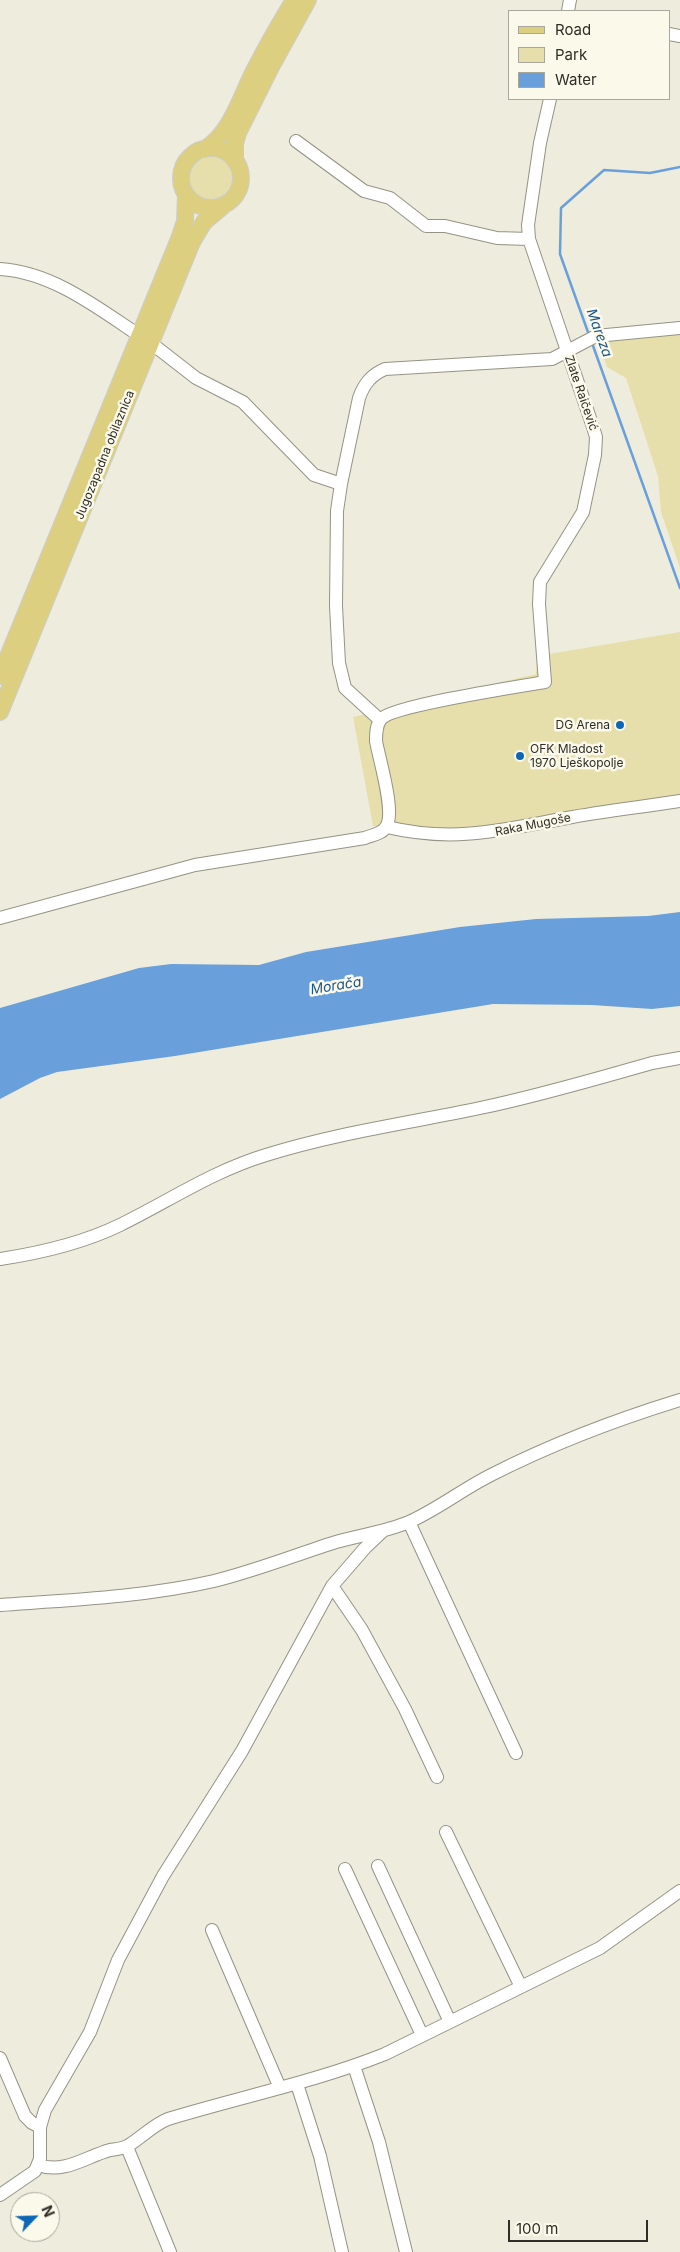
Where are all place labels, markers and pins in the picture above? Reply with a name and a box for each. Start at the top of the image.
place label: DG Arena [556,718,610,732]
marker: DG Arena [614,719,626,731]
place label: OFK Mladost 1970 Lješkopolje [530,742,624,770]
marker: OFK Mladost 1970 Lješkopolje [514,750,526,762]

